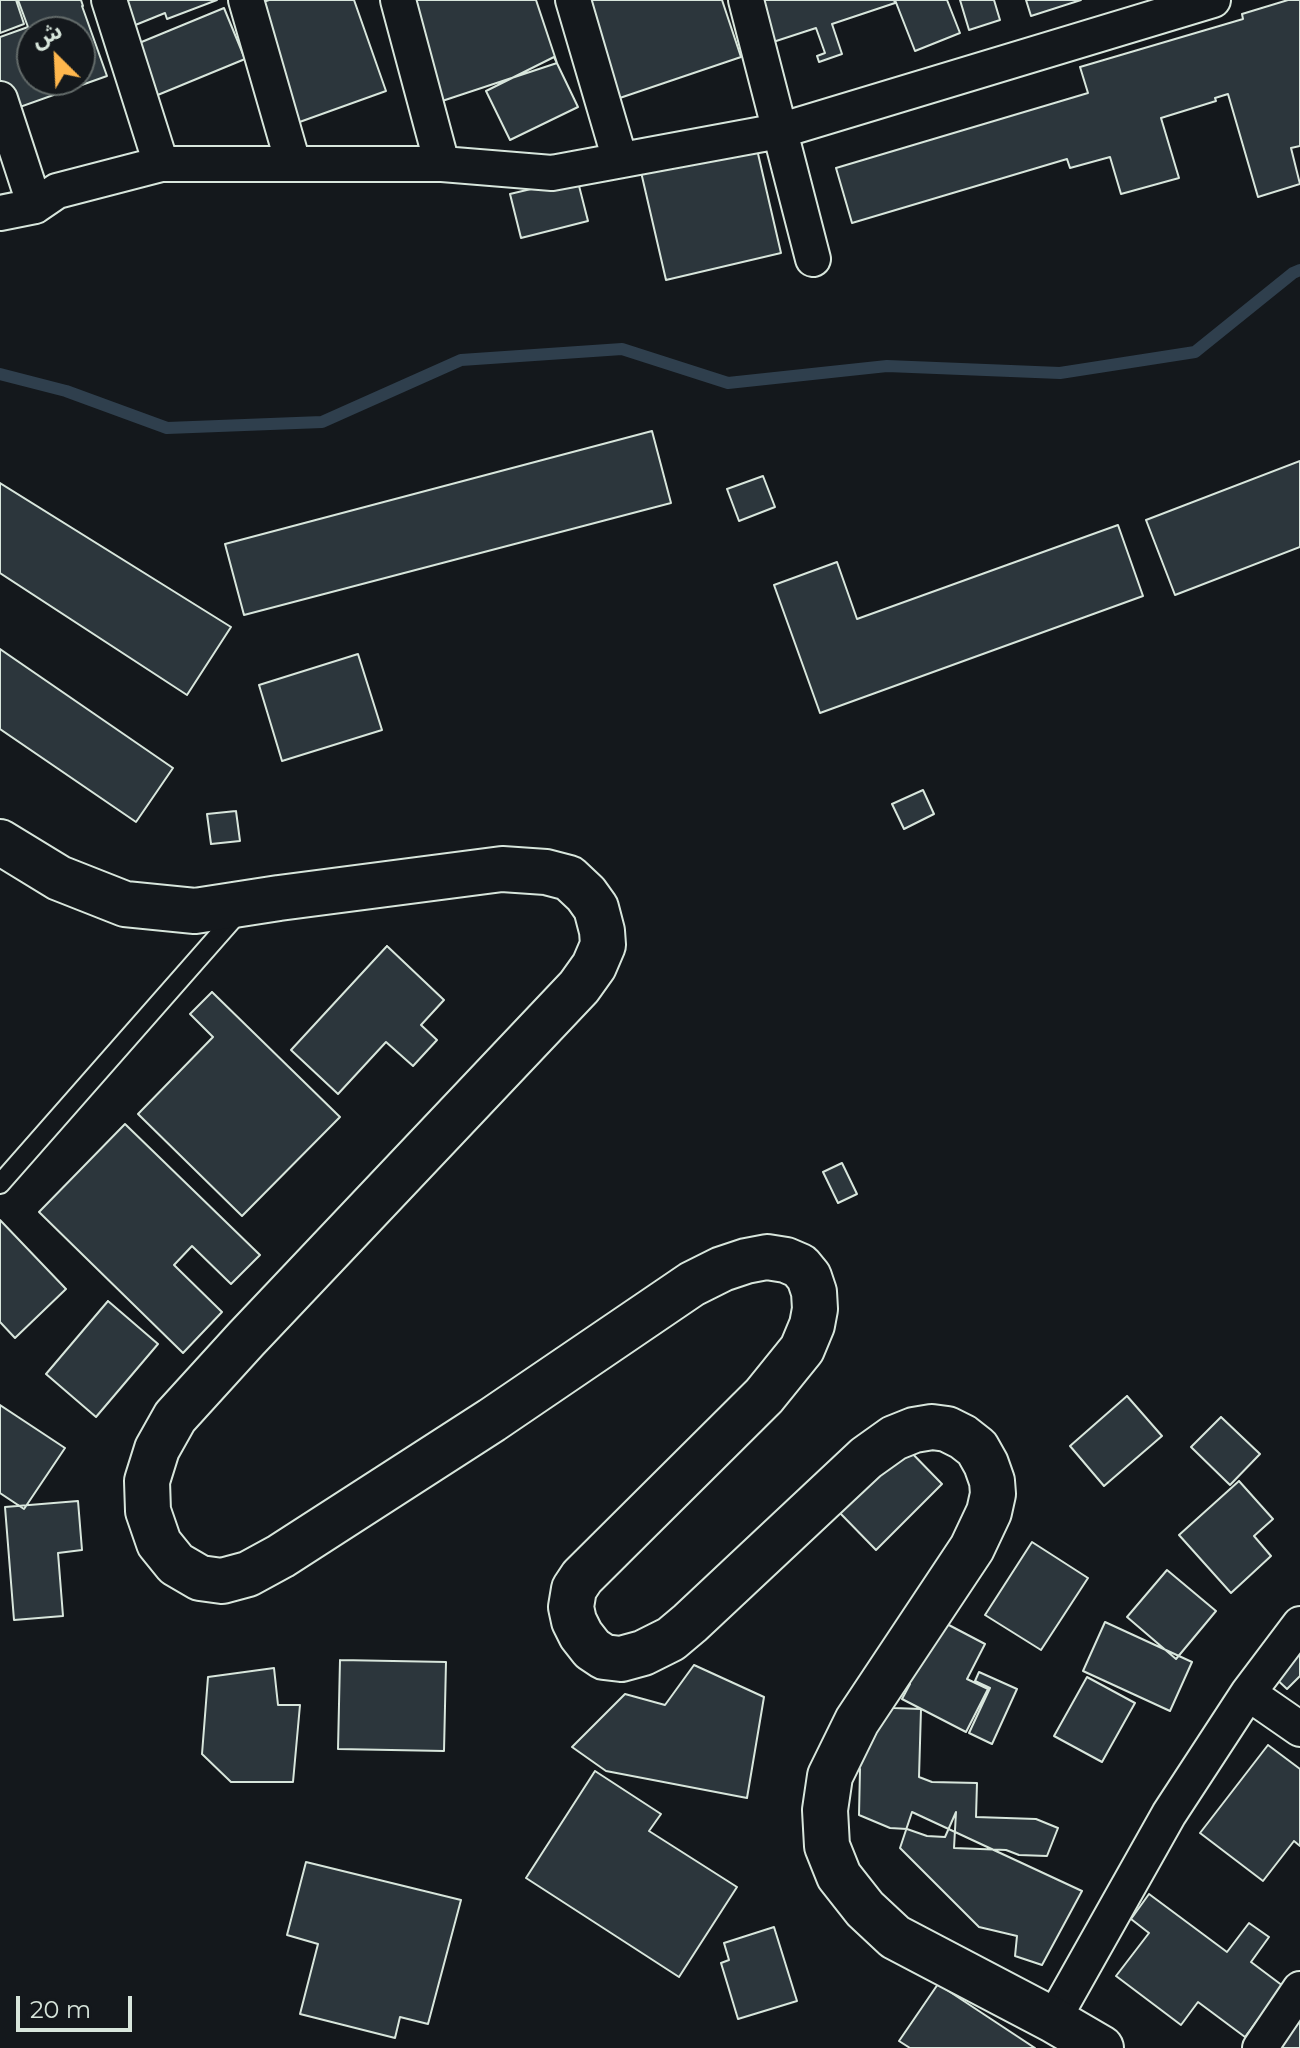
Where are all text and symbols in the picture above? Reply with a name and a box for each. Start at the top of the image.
north arrow [16,16,96,96]
text: ش [28,17,66,54]
scale bar [20,1980,136,2030]
text: 20 m [30,1995,91,2024]

